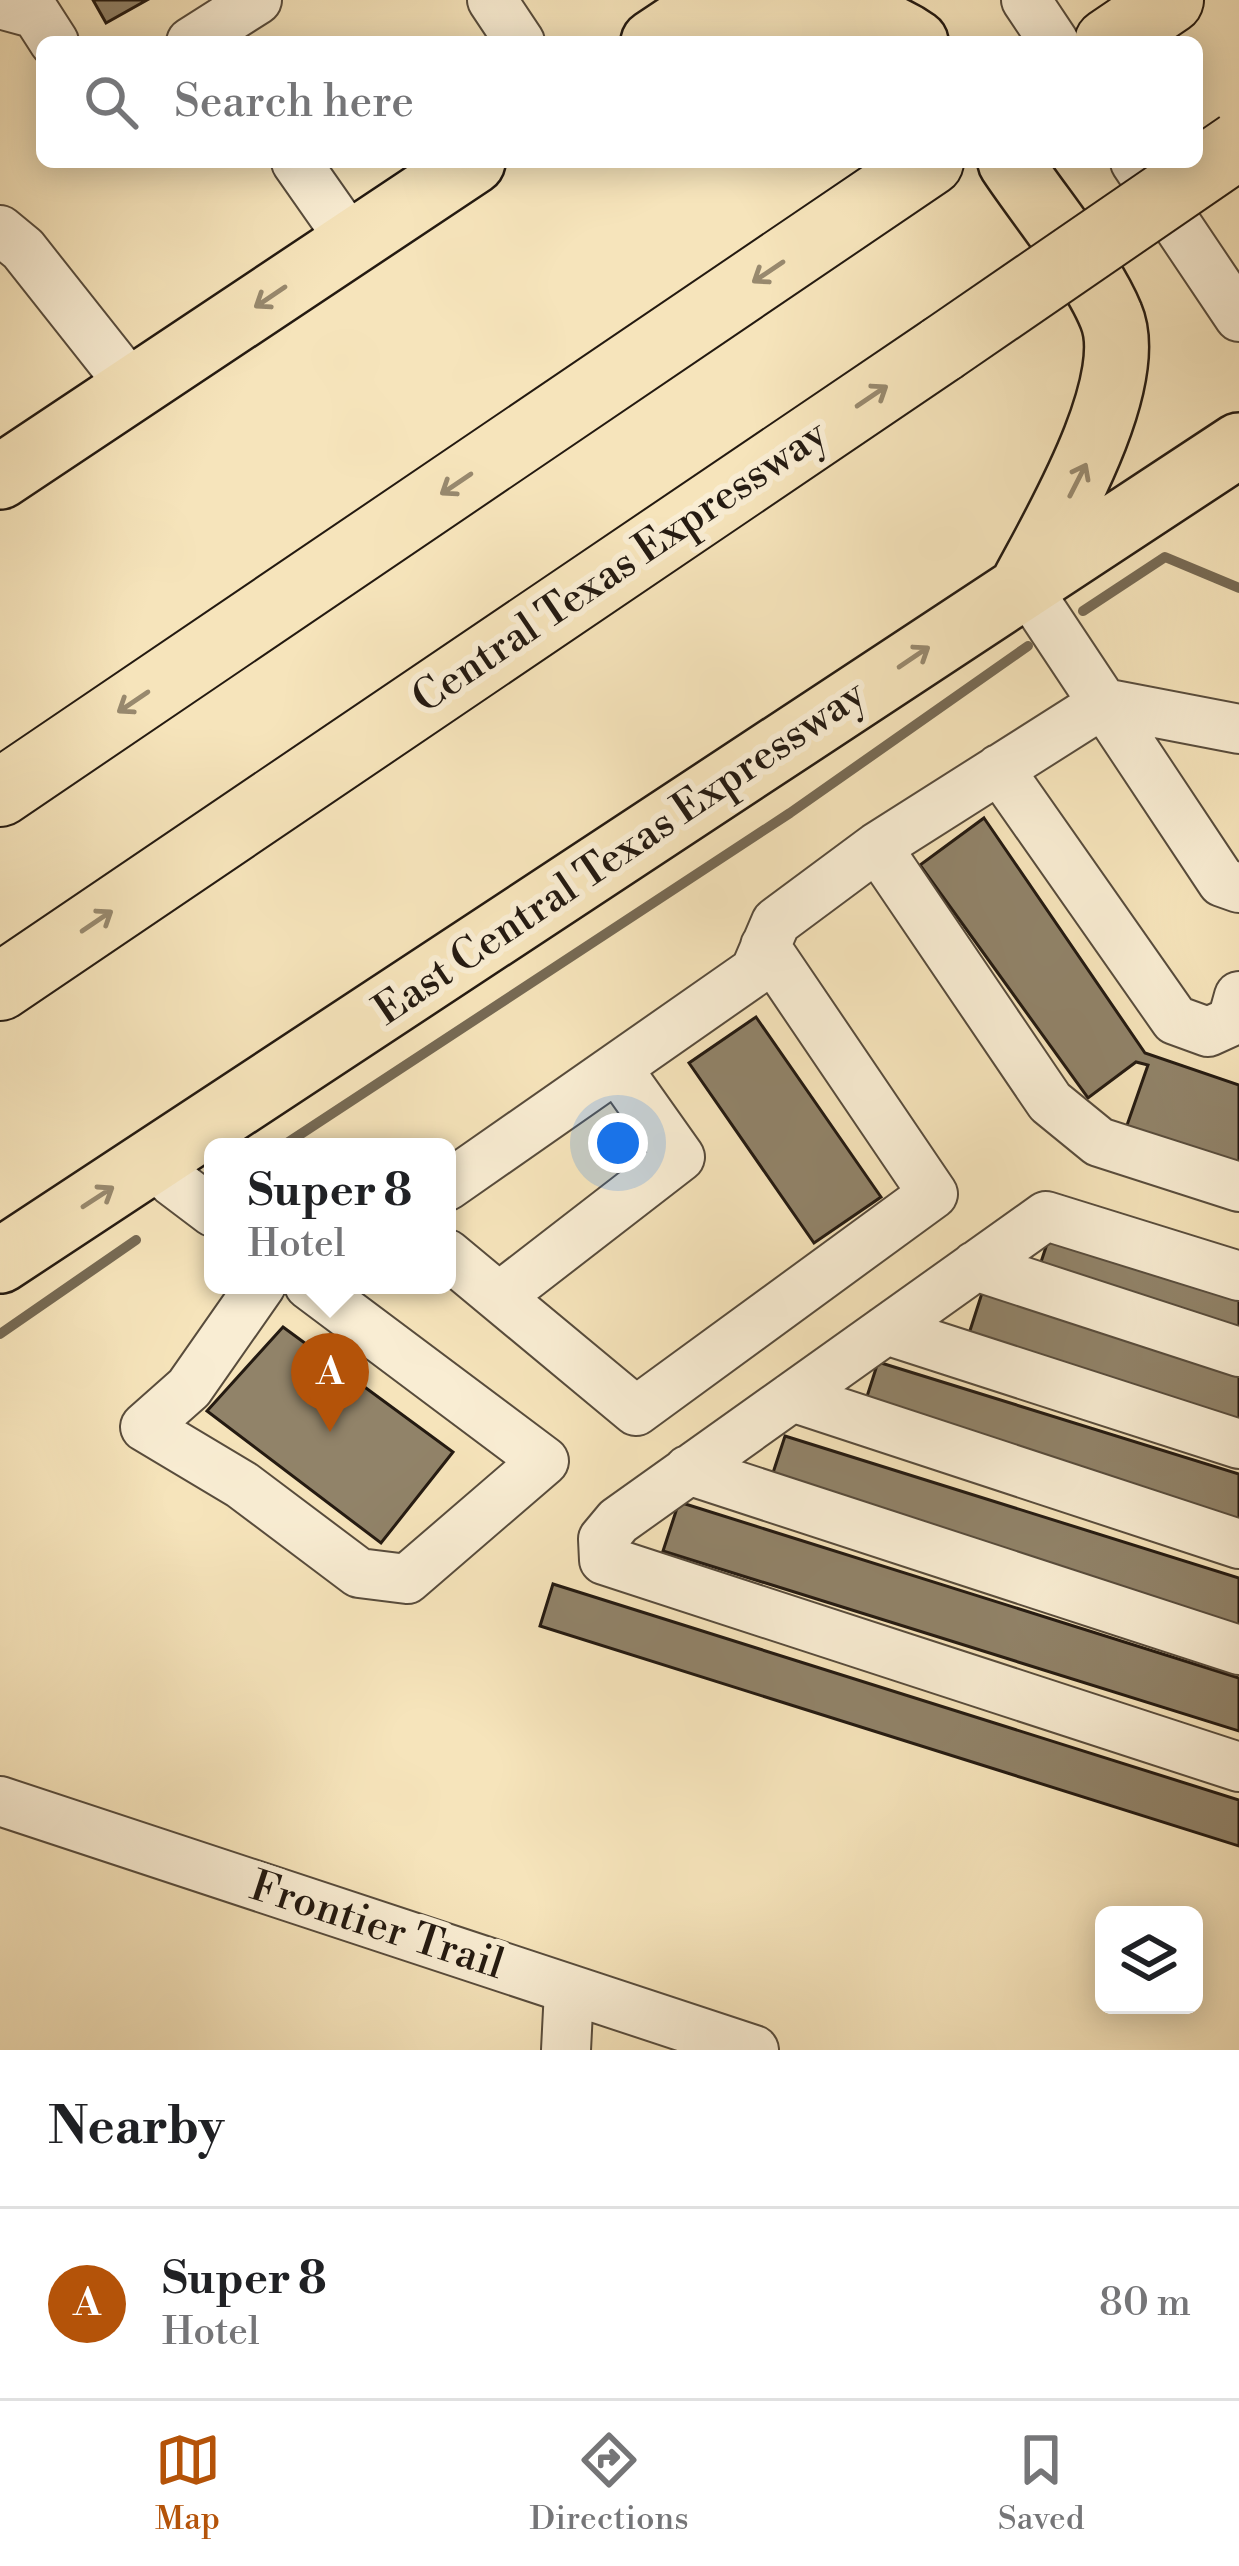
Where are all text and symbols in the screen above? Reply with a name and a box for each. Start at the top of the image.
search box [36,36,1203,168]
icon: search [78,69,144,135]
text: Search here [174,74,414,131]
one-way arrow [752,259,786,284]
one-way arrow [254,284,288,309]
one-way arrow [854,384,888,409]
street label: Central Texas Expressway [402,408,839,727]
one-way arrow [1067,462,1090,498]
one-way arrow [440,471,474,496]
one-way arrow [896,645,930,670]
street label: East Central Texas Expressway [364,668,877,1038]
one-way arrow [117,690,151,715]
one-way arrow [79,909,113,934]
your location [588,1113,648,1173]
popup [204,1138,456,1294]
text: Super 8 [248,1163,412,1220]
one-way arrow [80,1184,114,1209]
text: Hotel [248,1220,345,1269]
pin: A [291,1333,369,1432]
street label: Frontier Trail [244,1860,510,1992]
map controls [1095,1906,1203,2014]
button: layers [1095,1906,1203,2014]
text: Nearby [48,2096,224,2160]
text: Super 8 [162,2251,327,2308]
text: A [73,2279,101,2328]
text: 80 m [1099,2279,1191,2328]
text: Hotel [162,2308,260,2357]
tab: Map [155,2427,221,2540]
tab: Directions [530,2427,689,2540]
tab: Saved [998,2427,1084,2540]

